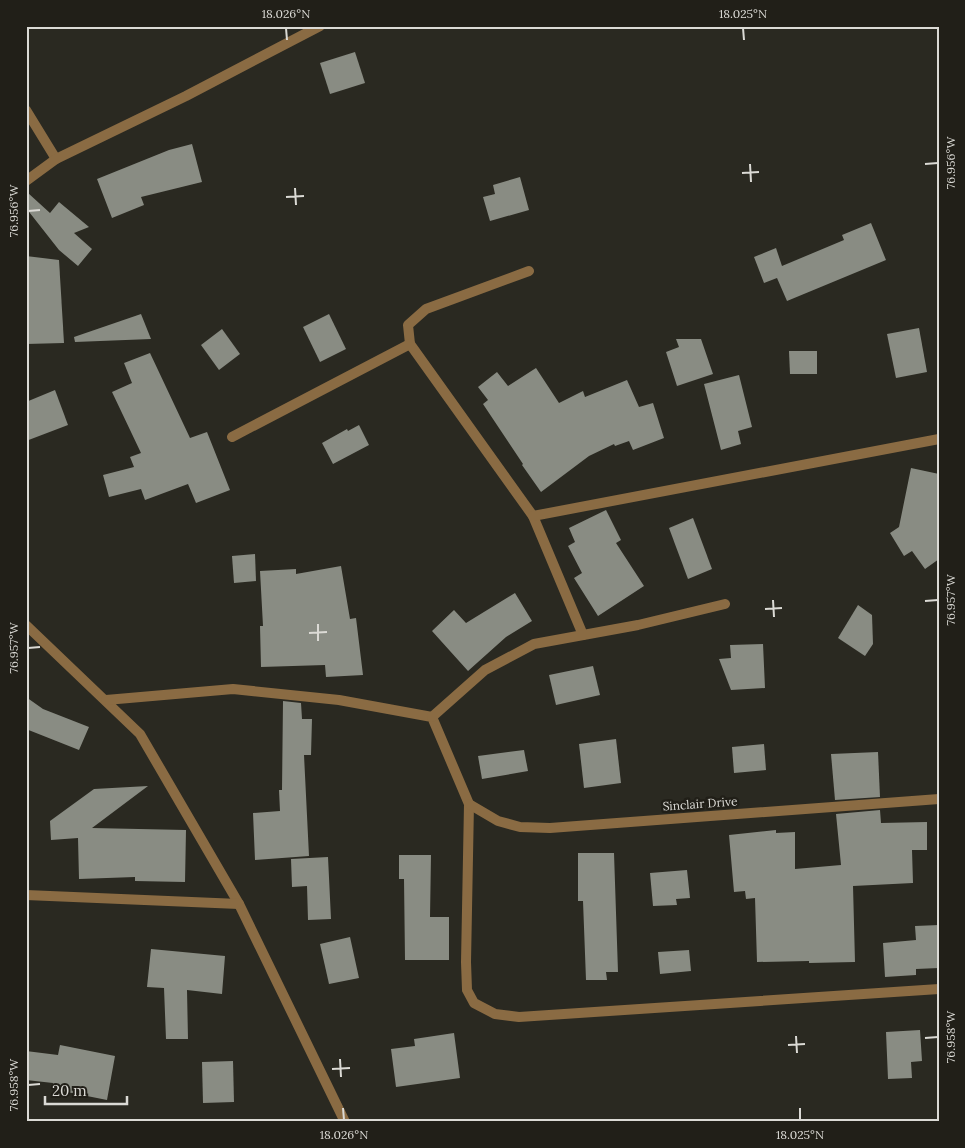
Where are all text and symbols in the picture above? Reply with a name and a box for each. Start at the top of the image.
text: 18.026°N [262,6,310,21]
text: 18.025°N [719,6,767,21]
text: 76.956°W [943,136,958,189]
text: 76.956°W [6,184,21,237]
text: 76.957°W [943,573,958,626]
text: 76.957°W [6,621,21,674]
street label: Sinclair Drive [662,793,738,814]
text: 76.958°W [943,1010,958,1063]
text: 76.958°W [6,1058,21,1111]
scale bar [45,1073,128,1105]
text: 20 m [52,1081,87,1100]
text: 18.026°N [320,1127,368,1142]
text: 18.025°N [776,1127,824,1142]

